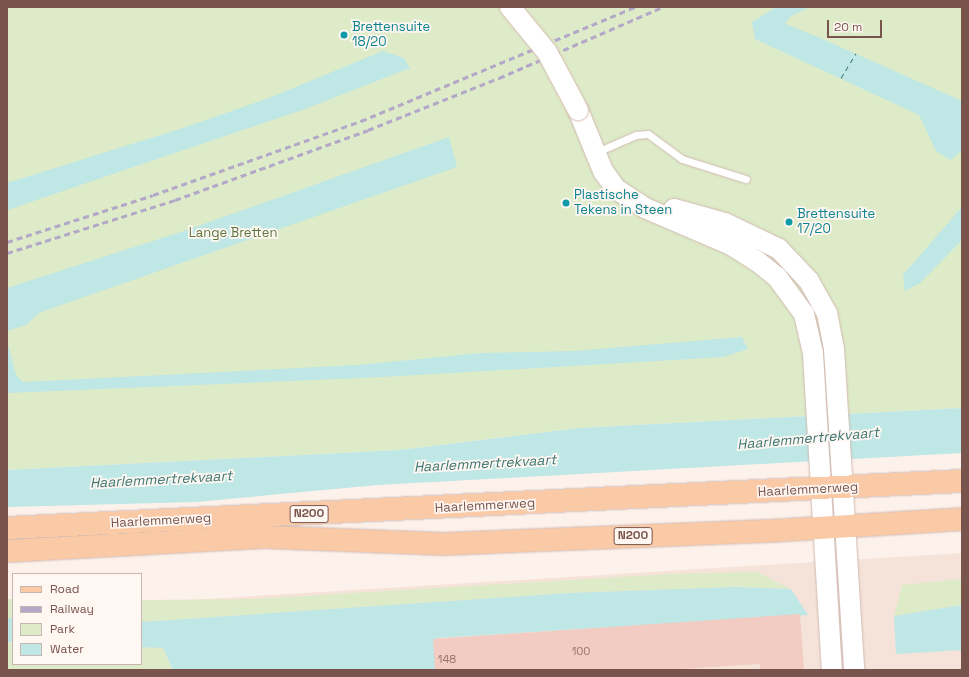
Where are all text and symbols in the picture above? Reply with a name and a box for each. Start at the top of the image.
scale bar [829,12,884,38]
text: 20 m [834,19,862,35]
place label: Brettensuite 18/20 [352,20,430,51]
marker: Brettensuite 18/20 [339,30,349,40]
place label: Plastische Tekens in Steen [574,188,672,219]
marker: Plastische Tekens in Steen [561,198,571,208]
place label: Brettensuite 17/20 [797,207,875,238]
marker: Brettensuite 17/20 [784,217,794,227]
park label: Lange Bretten [189,225,277,241]
water label: Haarlemmertrekvaart [736,423,880,453]
water label: Haarlemmertrekvaart [413,451,557,475]
water label: Haarlemmertrekvaart [89,467,233,491]
street label: Haarlemmerweg [757,480,859,500]
street label: Haarlemmerweg [434,496,536,516]
road number: N200 [289,504,329,524]
street label: Haarlemmerweg [110,511,212,531]
road number: N200 [613,526,653,546]
legend [12,573,142,665]
text: Road [50,581,79,597]
text: Railway [50,601,94,617]
text: Park [50,621,75,637]
text: Water [50,641,84,657]
house number: 100 [572,644,590,658]
house number: 148 [438,652,456,666]

